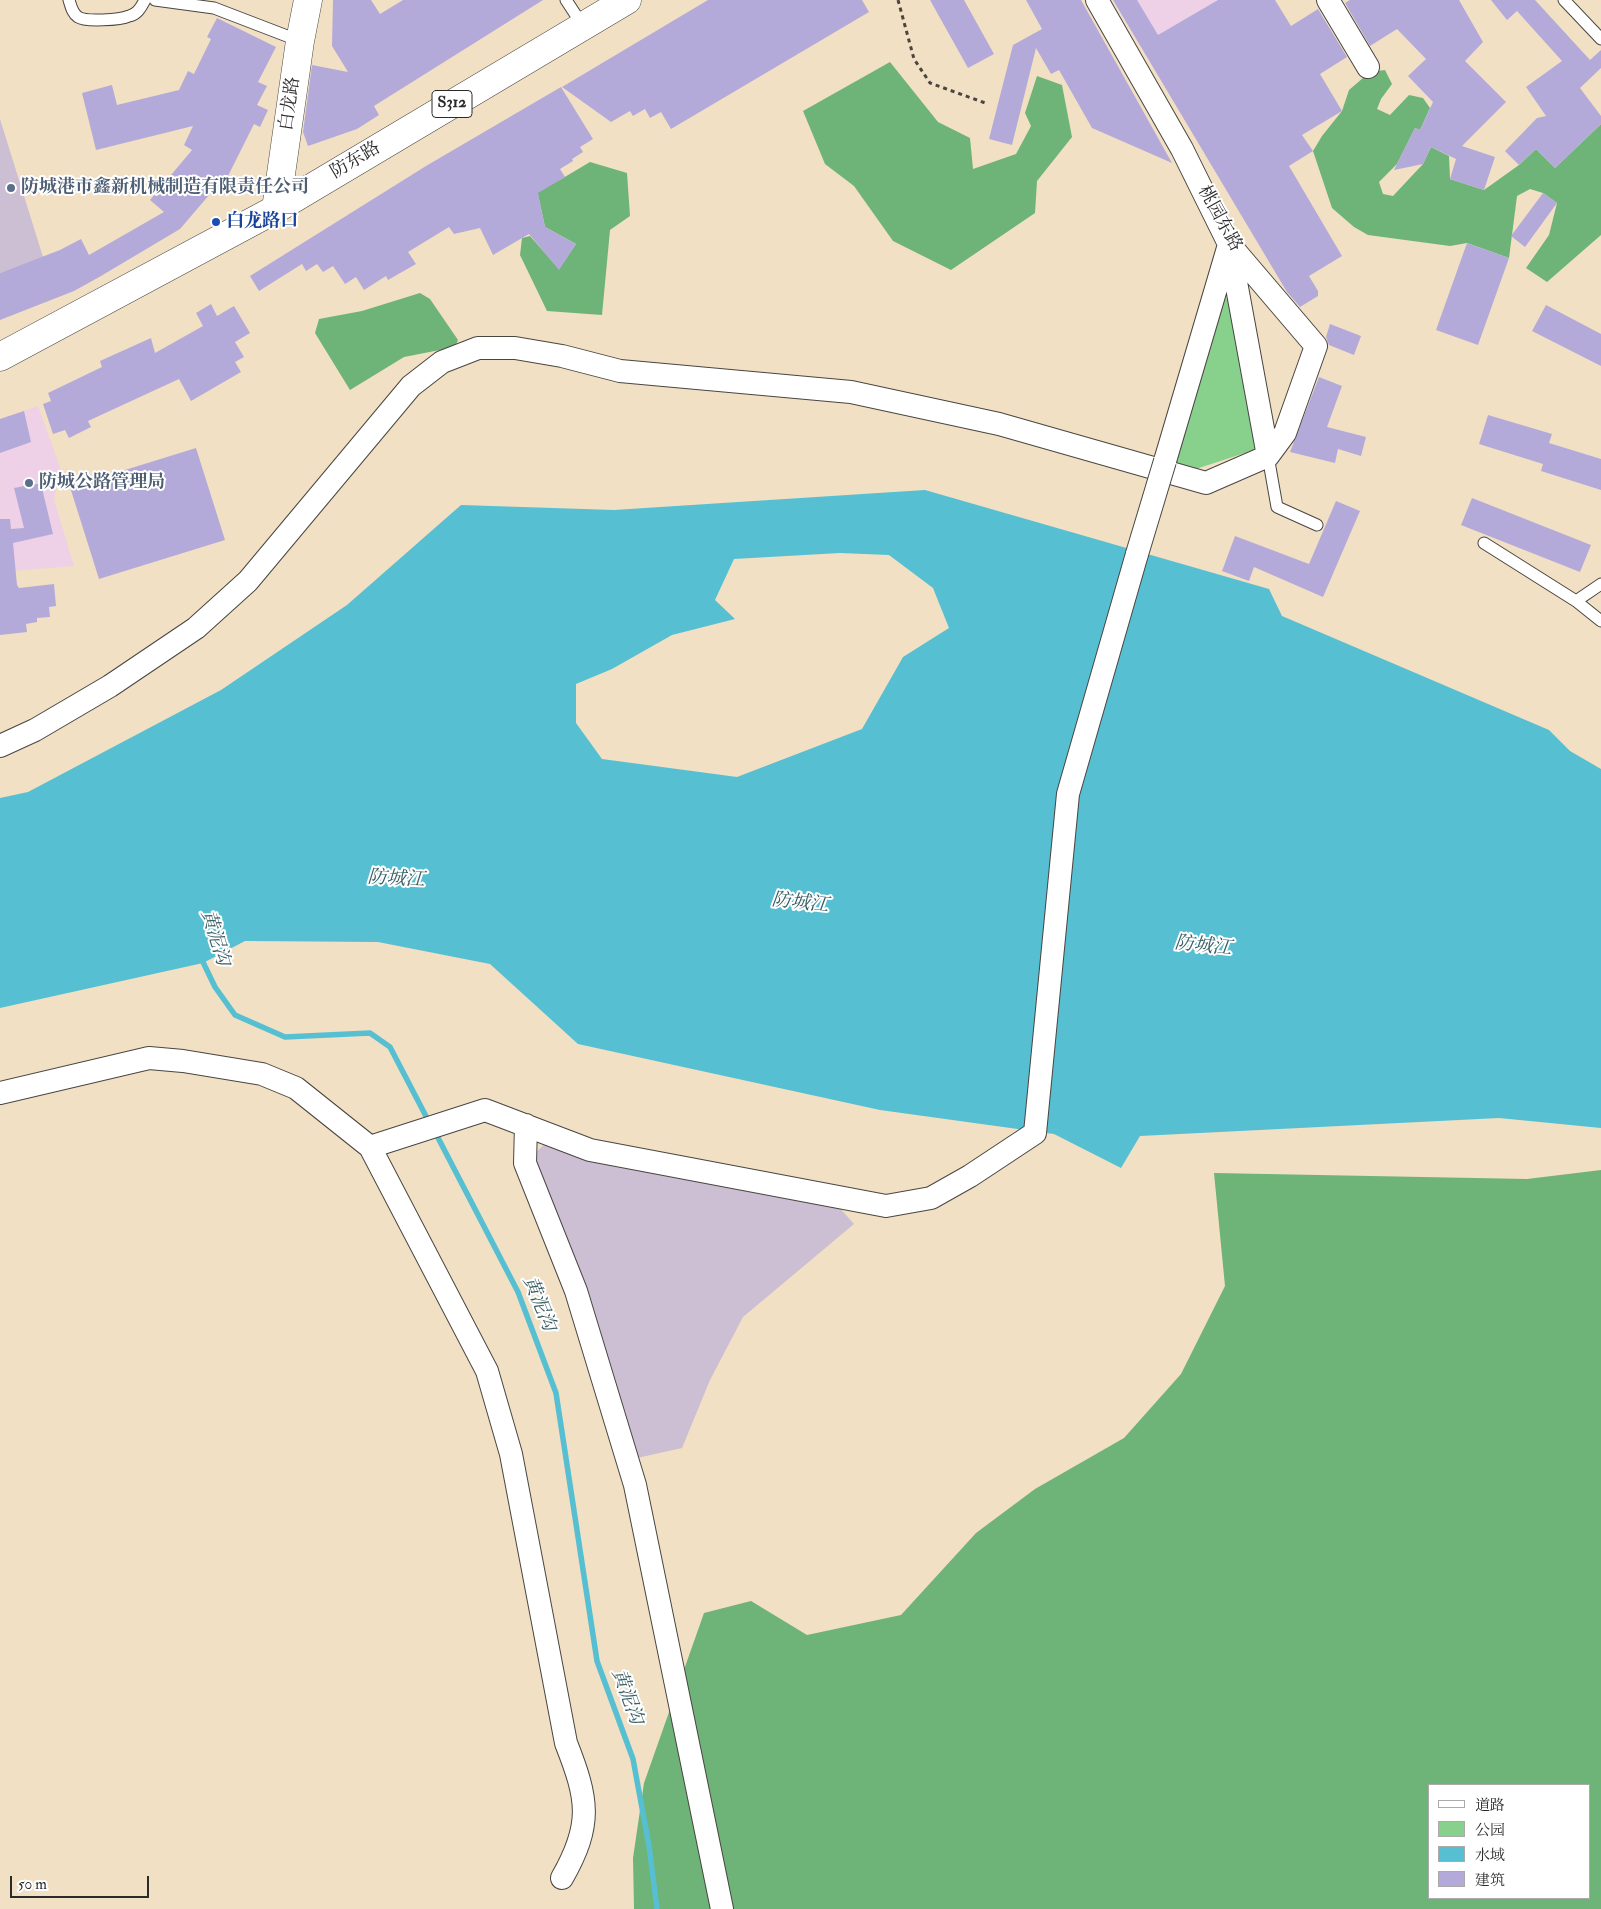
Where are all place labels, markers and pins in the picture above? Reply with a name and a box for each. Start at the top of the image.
place label: 防城港市鑫新机械制造有限责任公司 [21,177,309,199]
marker: 防城港市鑫新机械制造有限责任公司 [5,182,17,194]
place label: 白龙路口 [226,211,298,233]
marker: 白龙路口 [210,216,222,228]
place label: 防城公路管理局 [39,472,165,494]
marker: 防城公路管理局 [23,477,35,489]

